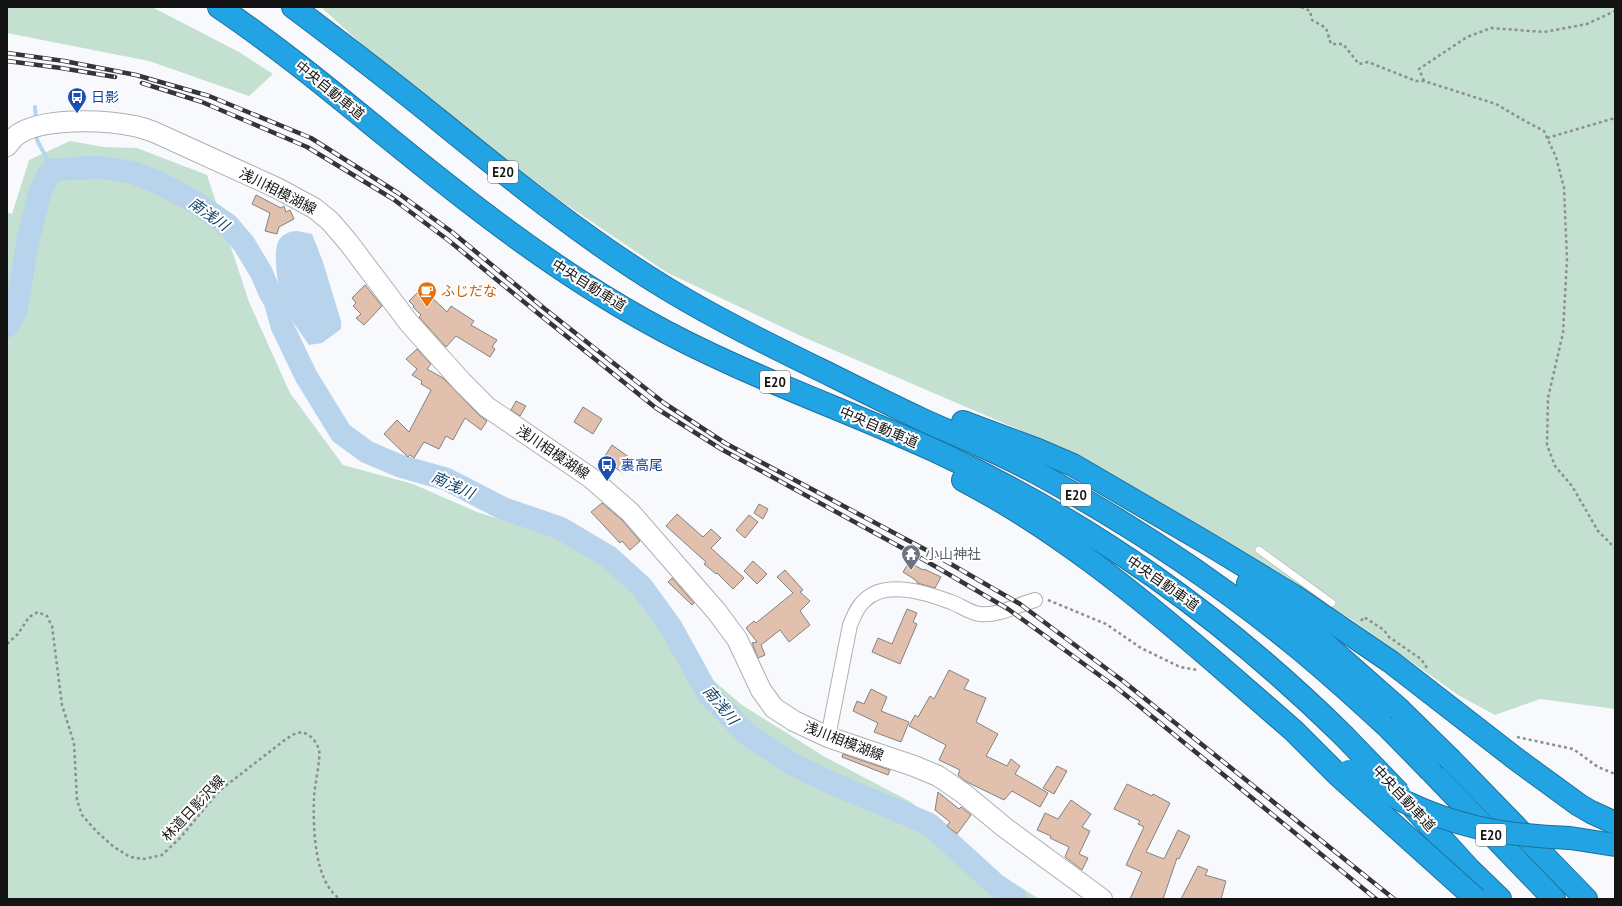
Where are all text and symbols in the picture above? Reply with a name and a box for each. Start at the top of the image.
street label: 中央自動車道 [292,57,368,123]
bus stop icon: 日影 [66,86,88,114]
place label: 日影 [91,88,119,106]
road number: E20 [488,161,518,183]
street label: 浅川相模湖線 [236,164,320,218]
water label: 南浅川 [185,193,235,236]
street label: 中央自動車道 [549,255,629,315]
cafe icon: ふじだな [416,280,438,308]
place label: ふじだな [441,282,497,300]
road number: E20 [760,371,790,393]
street label: 中央自動車道 [837,402,921,452]
street label: 浅川相模湖線 [513,421,593,483]
bus stop icon: 裏高尾 [596,454,618,482]
place label: 裏高尾 [621,456,663,474]
water label: 南浅川 [429,467,479,504]
road number: E20 [1061,484,1091,506]
temple icon: 小山神社 [900,543,922,571]
place label: 小山神社 [925,545,981,563]
street label: 中央自動車道 [1123,552,1203,614]
water label: 南浅川 [699,682,744,730]
street label: 浅川相模湖線 [802,718,886,764]
street label: 中央自動車道 [1369,761,1439,835]
street label: 林道日影沢線 [158,771,228,845]
road number: E20 [1476,824,1506,846]

